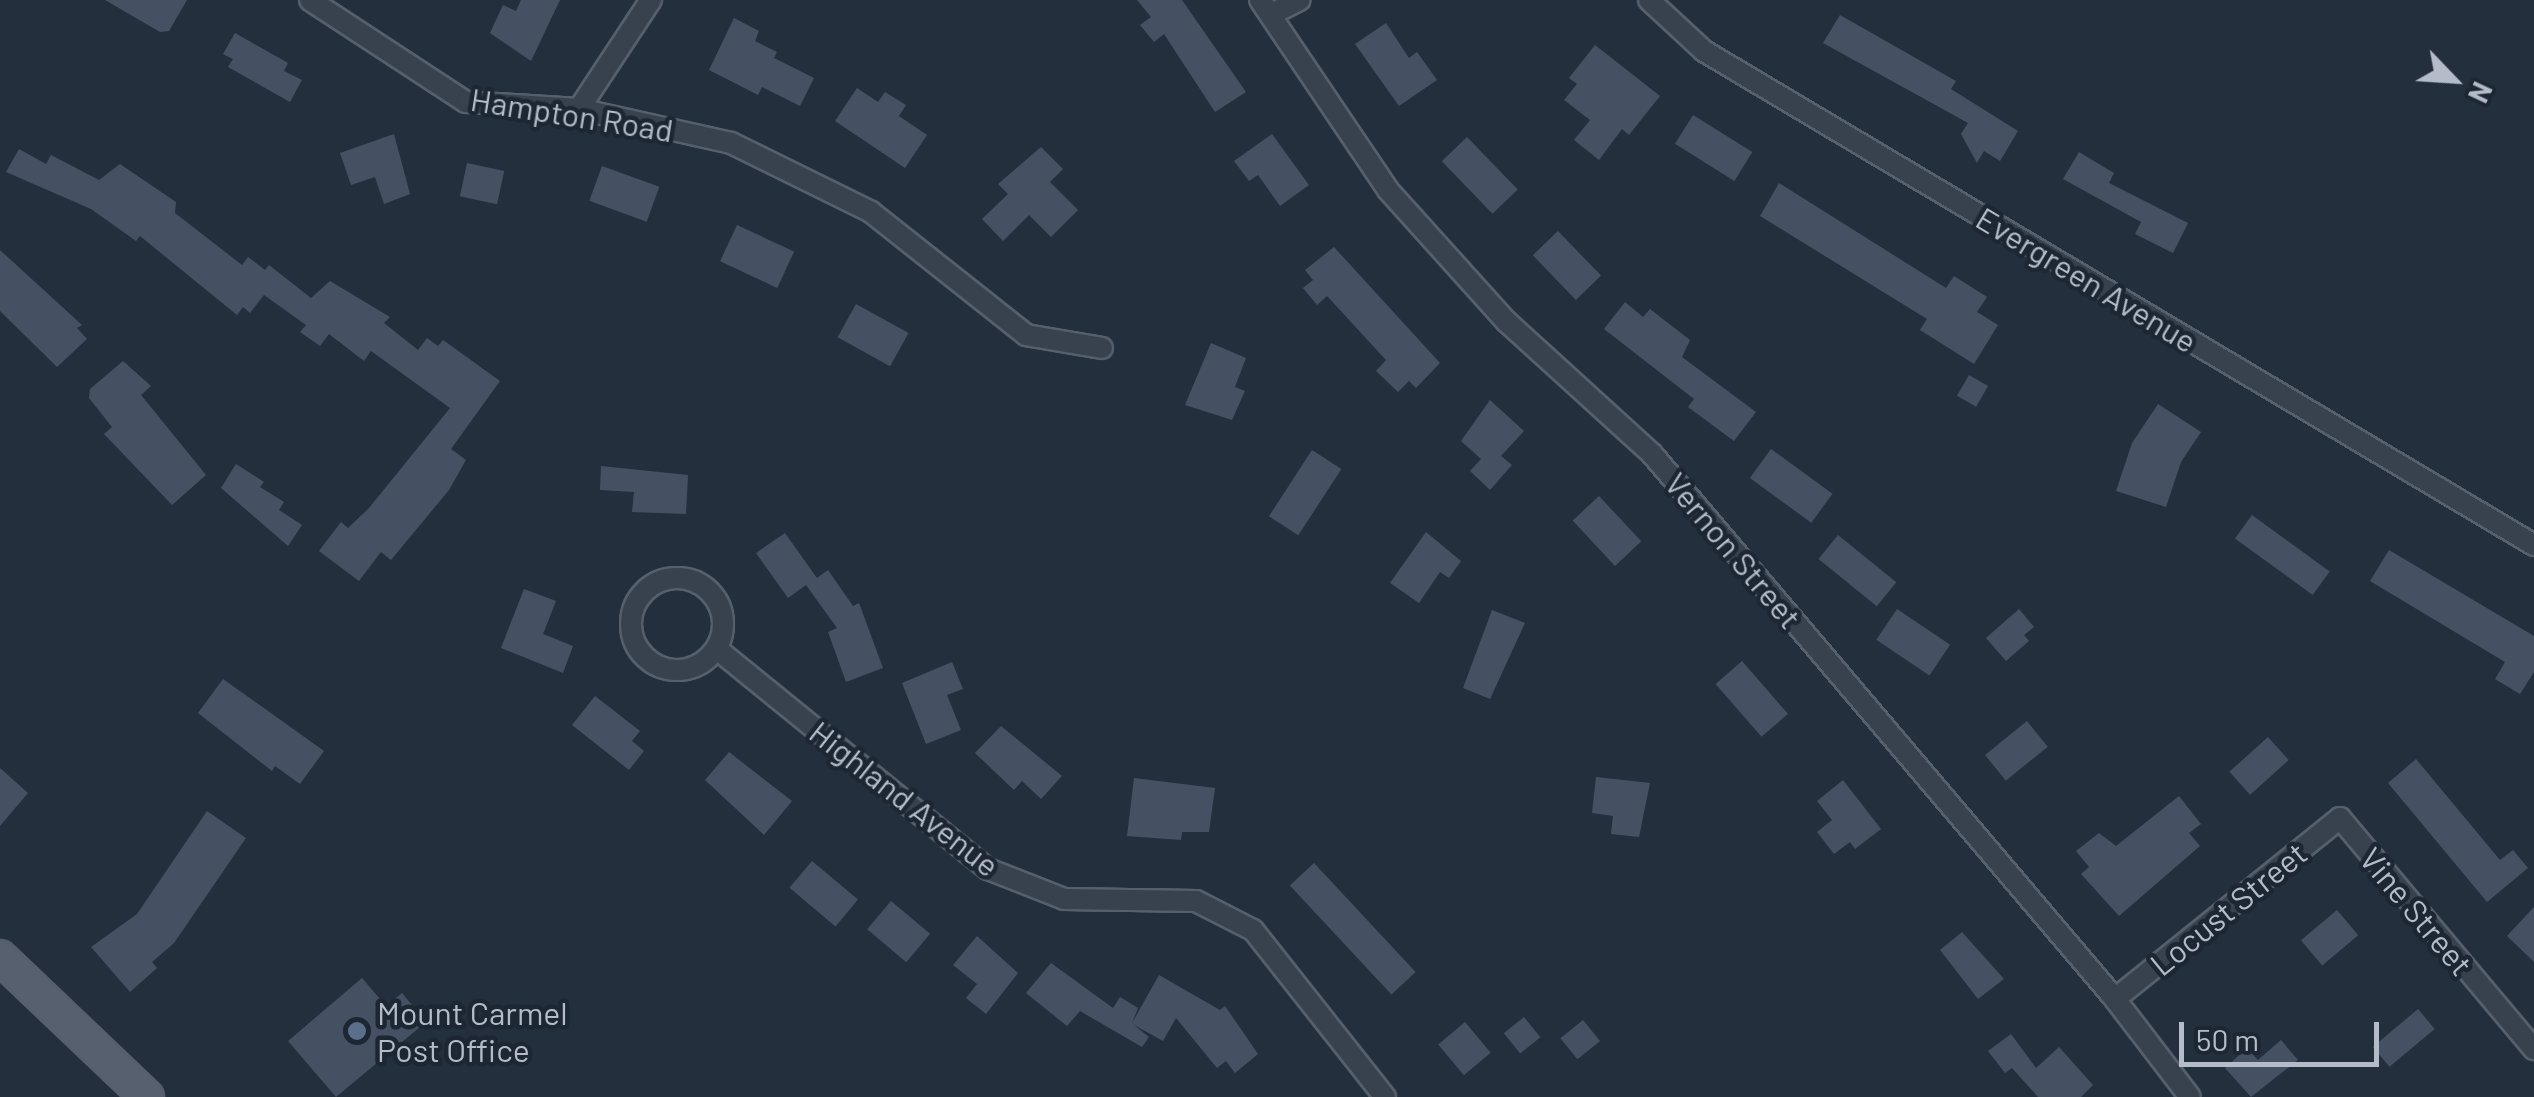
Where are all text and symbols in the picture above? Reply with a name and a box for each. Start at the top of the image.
north arrow [2404,30,2504,130]
text: N [2462,77,2501,108]
street label: Hampton Road [468,79,676,149]
street label: Evergreen Avenue [1970,198,2204,360]
street label: Vernon Street [1658,464,1810,636]
street label: Highland Avenue [803,712,1007,884]
street label: Locust Street [2142,833,2314,983]
street label: Vine Street [2353,839,2481,983]
place label: Mount Carmel Post Office [377,994,568,1069]
scale bar [2184,1002,2384,1064]
marker: Mount Carmel Post Office [346,1020,368,1042]
text: 50 m [2196,1021,2259,1057]

